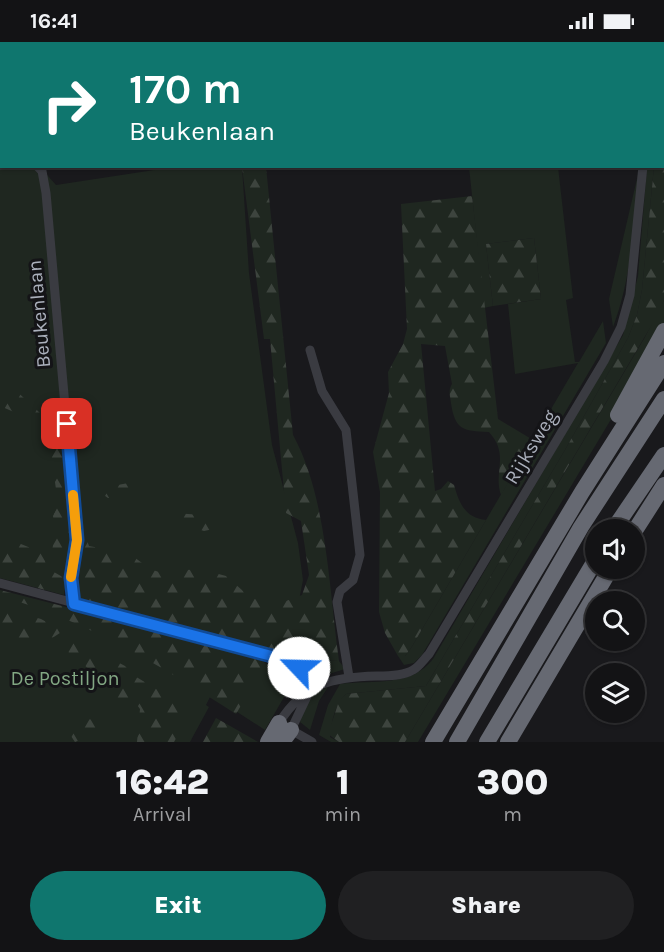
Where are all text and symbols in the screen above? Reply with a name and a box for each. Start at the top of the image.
text: 16:41 [30,8,78,34]
text: 170 m [129,64,242,114]
icon: right [30,66,108,144]
text: Beukenlaan [129,115,275,147]
street label: Beukenlaan [23,259,55,369]
pin [41,398,92,449]
street label: Rijksweg [500,406,562,488]
icon: arrive [50,407,83,440]
map controls [585,519,645,723]
button: sound [585,519,645,579]
button: search [585,591,645,651]
position arrow [267,636,331,700]
button: layers [585,663,645,723]
park label: De Postiljon [10,667,120,690]
text: 16:42 [115,761,209,803]
text: 1 [336,761,350,803]
text: 300 [477,761,549,803]
text: Arrival [133,803,192,826]
text: min [324,803,361,826]
text: m [503,803,522,826]
button: Exit [30,871,326,940]
button: Share [338,871,634,940]

